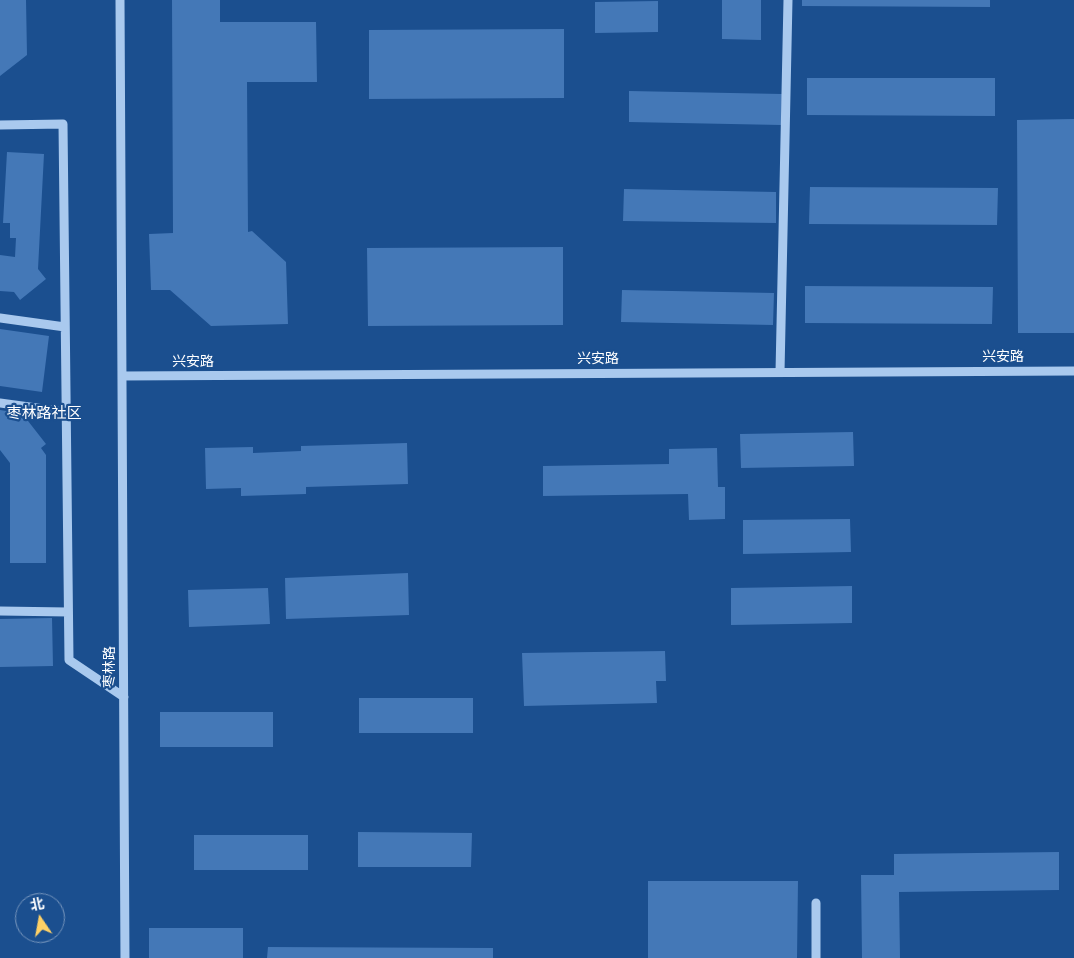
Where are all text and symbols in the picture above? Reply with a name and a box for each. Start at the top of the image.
street label: 兴安路 [982,349,1024,365]
street label: 兴安路 [577,351,619,367]
street label: 兴安路 [172,354,214,370]
district label: 枣林路社区 [7,405,81,423]
street label: 枣林路 [102,646,118,688]
north arrow [15,893,65,943]
text: 北 [28,893,46,915]

